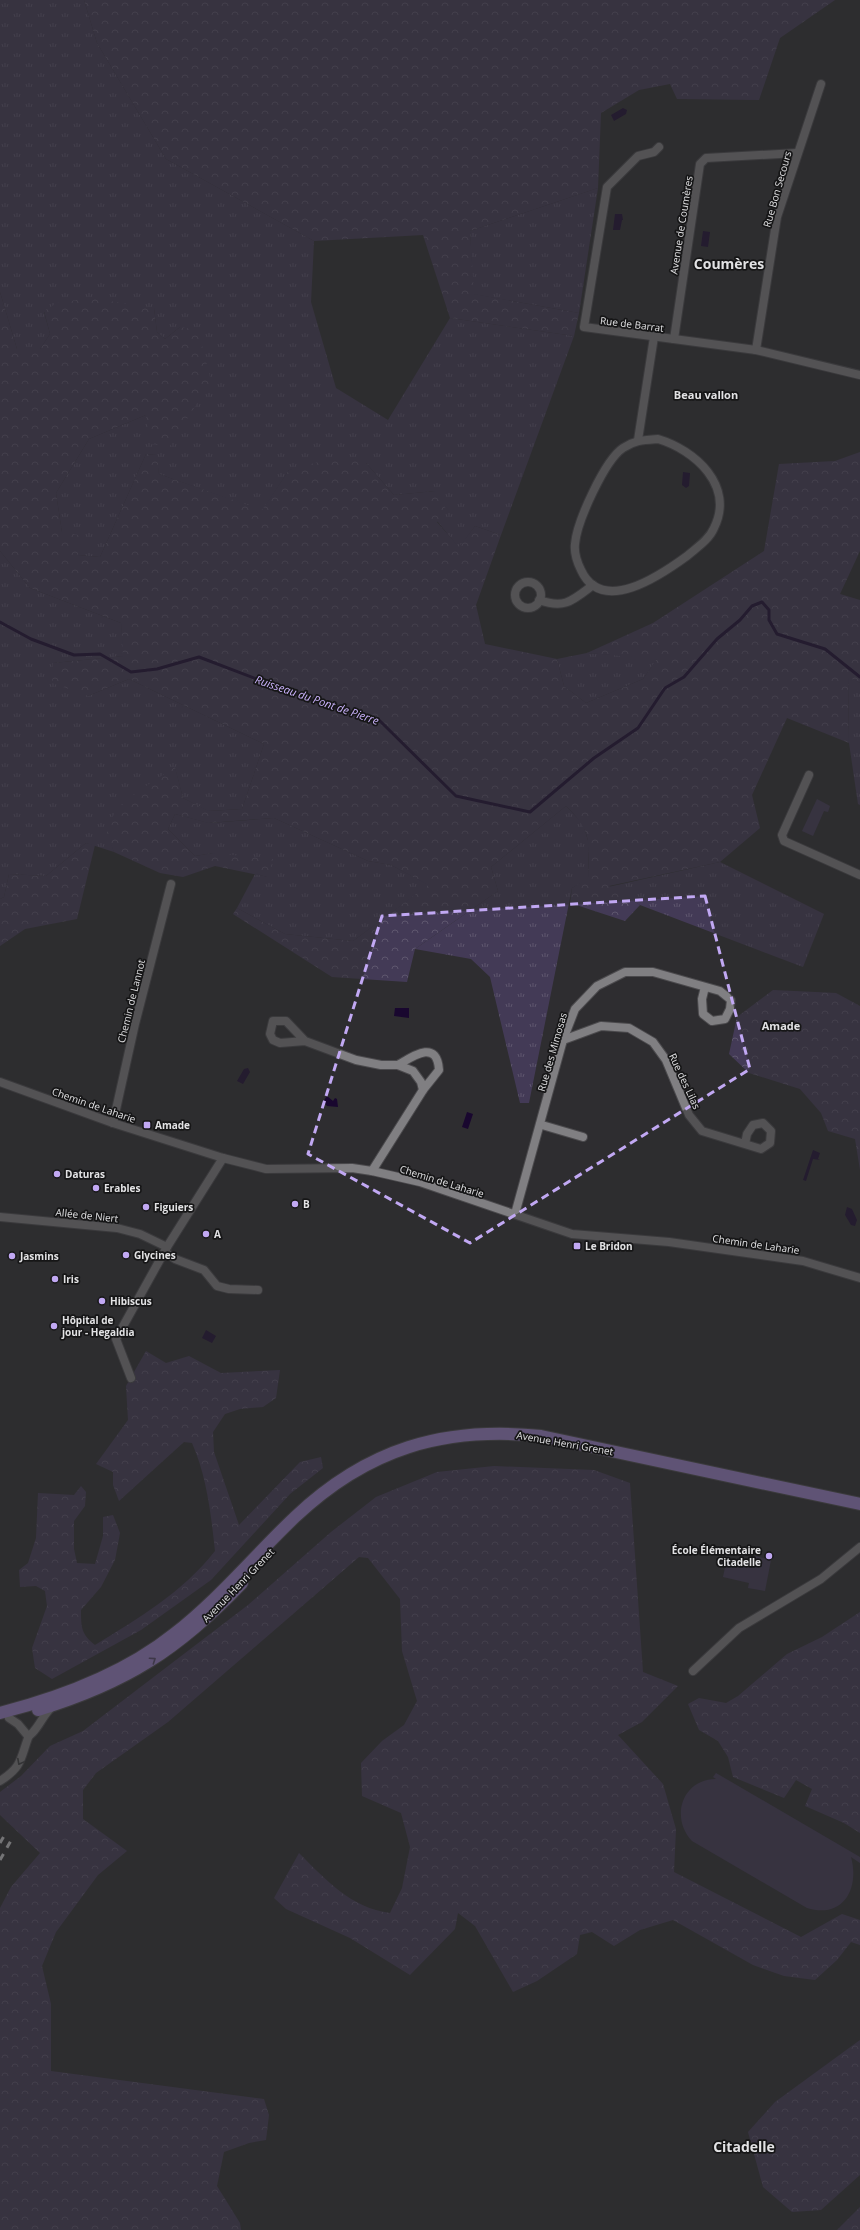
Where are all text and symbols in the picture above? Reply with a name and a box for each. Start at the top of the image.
street label: Rue Bon Secours [759,149,795,229]
street label: Avenue de Coumères [666,175,696,275]
district label: Coumères [694,254,764,273]
street label: Rue de Barrat [599,313,665,335]
district label: Beau vallon [674,387,738,402]
water label: Ruisseau du Pont de Pierre [253,671,382,728]
street label: Chemin de Lannot [114,957,148,1044]
street label: Rue des Mimosas [534,1011,570,1093]
district label: Amade [762,1018,801,1033]
street label: Rue des Lilas [666,1051,704,1111]
street label: Chemin de Laharie [50,1084,138,1126]
place label: Amade [155,1118,190,1132]
marker: Amade [142,1120,152,1130]
street label: Chemin de Laharie [398,1162,486,1201]
place label: Daturas [65,1167,105,1181]
marker: Daturas [52,1169,62,1179]
place label: Erables [104,1181,140,1195]
marker: Erables [91,1183,101,1193]
place label: B [303,1197,310,1211]
marker: B [290,1199,300,1209]
place label: Figuiers [154,1200,193,1214]
marker: Figuiers [141,1202,151,1212]
street label: Allée de Niert [55,1205,119,1225]
place label: A [214,1227,221,1241]
marker: A [201,1229,211,1239]
street label: Chemin de Laharie [712,1231,801,1257]
place label: Le Bridon [585,1239,633,1253]
marker: Le Bridon [572,1241,582,1251]
place label: Glycines [134,1248,176,1262]
place label: Jasmins [19,1249,59,1263]
marker: Glycines [121,1250,131,1260]
marker: Jasmins [7,1251,17,1261]
place label: Iris [63,1272,79,1286]
marker: Iris [50,1274,60,1284]
place label: Hibiscus [110,1294,152,1308]
marker: Hibiscus [97,1296,107,1306]
place label: Hôpital de jour - Hegaldia [61,1313,135,1339]
marker: Hôpital de jour - Hegaldia [49,1321,59,1331]
street label: Avenue Henri Grenet [516,1428,615,1458]
place label: École Élémentaire Citadelle [672,1543,761,1569]
street label: Avenue Henri Grenet [199,1545,277,1625]
marker: École Élémentaire Citadelle [764,1551,774,1561]
one-way arrow [149,1657,156,1665]
one-way arrow [17,1758,25,1765]
district label: Citadelle [713,2137,775,2156]

